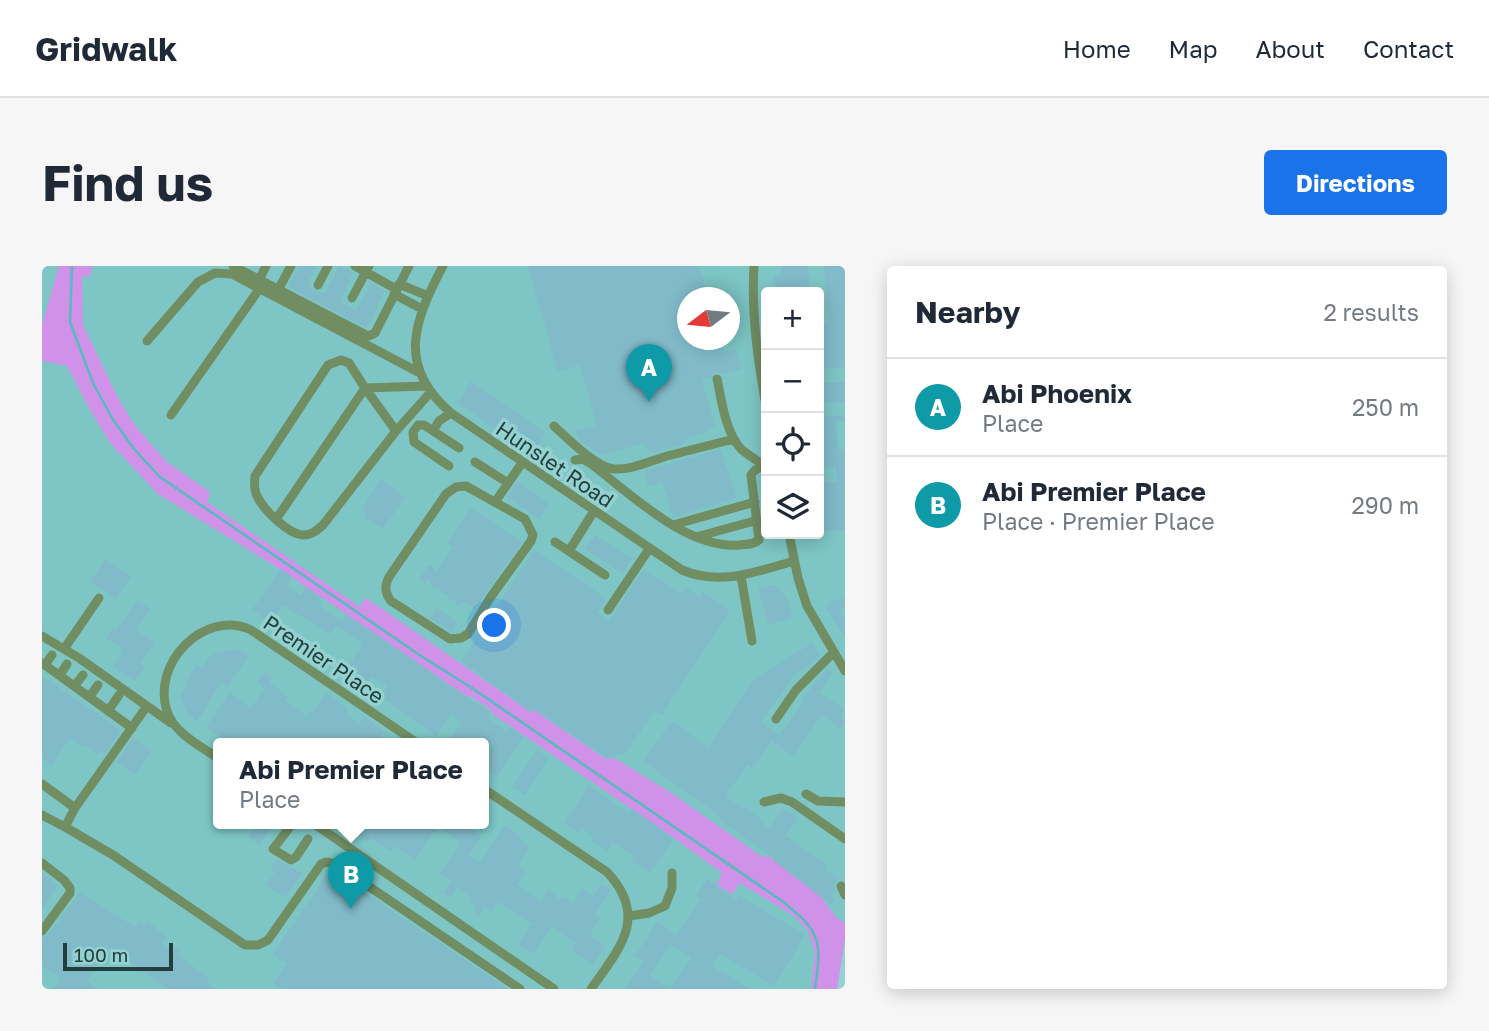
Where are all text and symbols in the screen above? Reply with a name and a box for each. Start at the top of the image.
text: Gridwalk [35,29,177,68]
text: Home [1063,34,1131,63]
text: Map [1169,34,1218,63]
text: About [1256,34,1325,63]
text: Contact [1363,34,1454,63]
button: Directions [1264,150,1447,215]
text: Find us [42,153,213,212]
north arrow [677,287,740,350]
map controls [761,287,824,539]
button: + [761,287,824,350]
text: Nearby [915,294,1020,330]
text: 2 results [1323,298,1419,326]
pin: A [626,344,672,402]
button: − [761,350,824,413]
text: Abi Phoenix [982,378,1132,409]
text: A [930,393,946,421]
text: 250 m [1352,393,1419,421]
text: Place [982,409,1043,437]
button: locate [761,413,824,476]
street label: Hunslet Road [491,415,619,513]
button: layers [761,476,824,539]
text: Abi Premier Place [982,476,1206,507]
text: B [930,491,946,519]
text: 290 m [1351,491,1419,519]
text: Place · Premier Place [982,507,1215,535]
your location [477,608,511,642]
street label: Premier Place [259,609,389,709]
popup [213,738,489,829]
text: Abi Premier Place [239,754,463,785]
text: Place [239,785,300,813]
pin: B [328,851,374,909]
scale bar [63,940,173,972]
text: 100 m [74,943,128,966]

